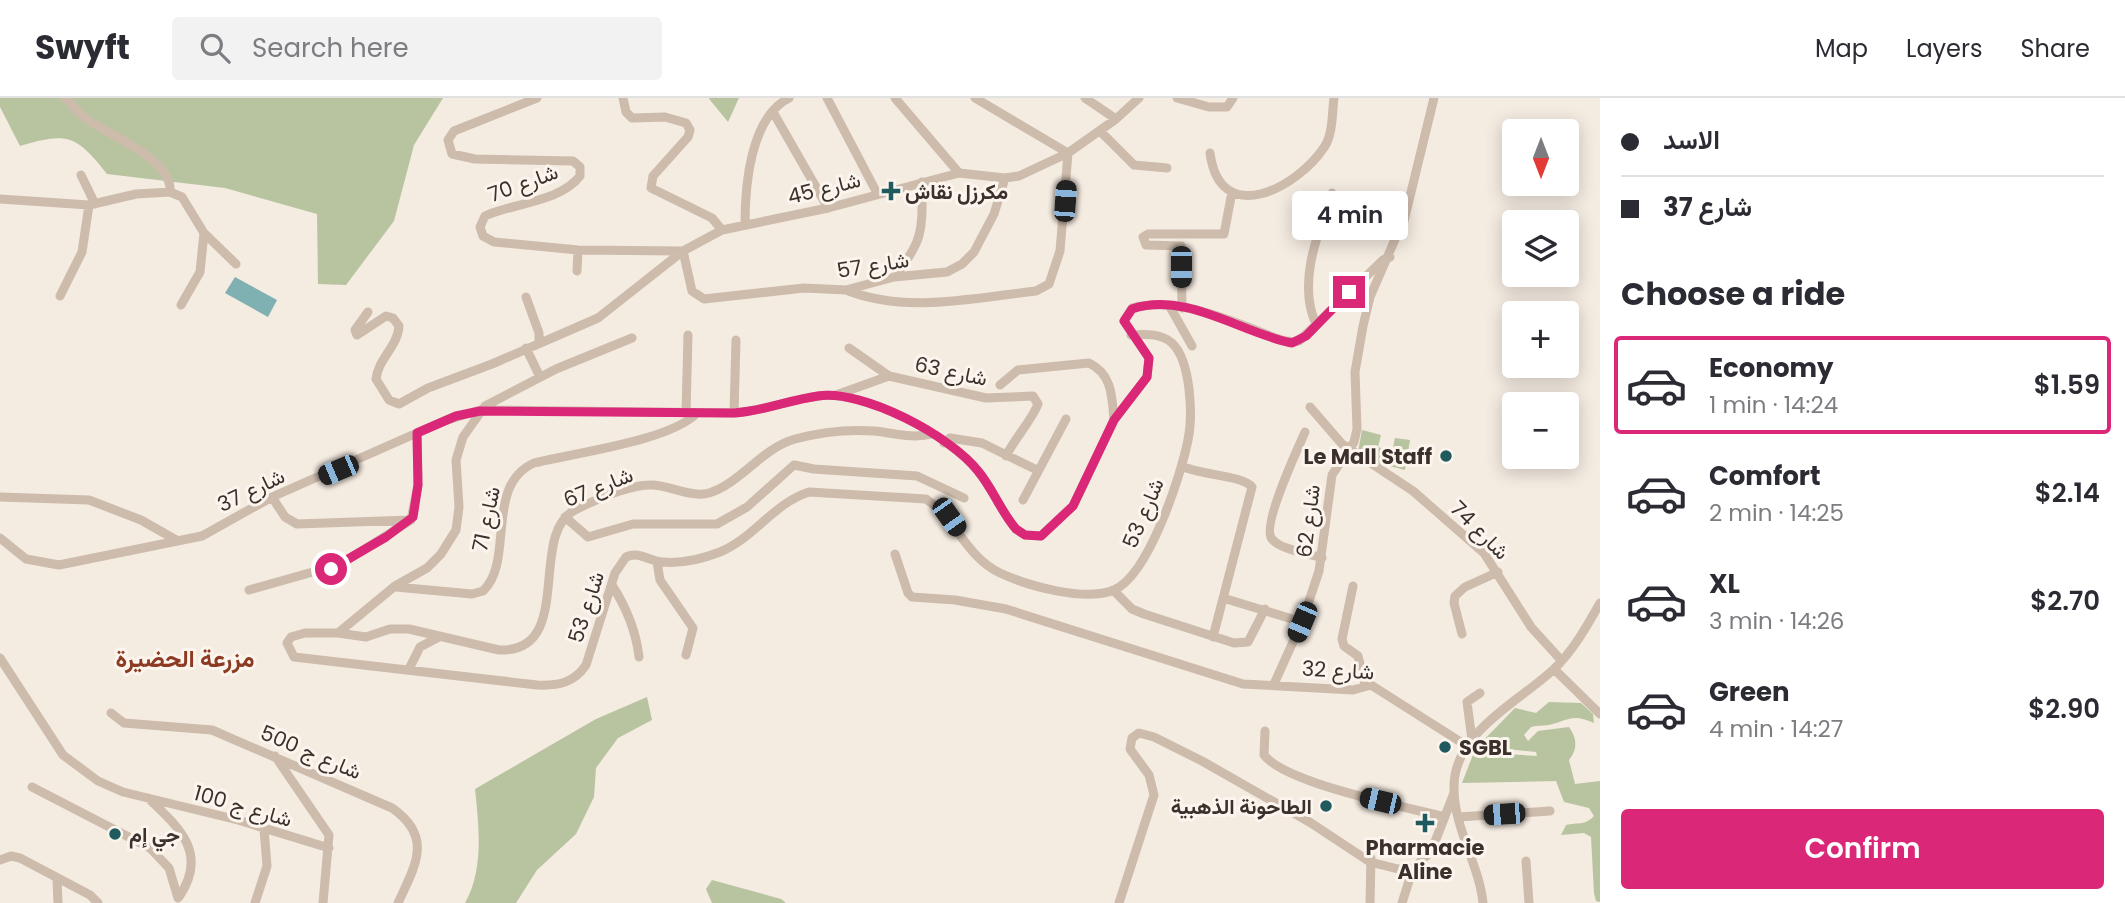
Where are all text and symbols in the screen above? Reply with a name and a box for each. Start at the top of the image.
search box [172,17,662,80]
text: Swyft [35,24,130,71]
icon: search [196,29,234,67]
text: Search here [252,30,409,66]
text: Map [1815,32,1868,65]
text: Layers [1906,32,1982,65]
text: Share [2020,32,2090,65]
north arrow [1502,119,1578,196]
map controls [1502,119,1579,469]
text: الاسد [1663,122,1720,158]
street label: شارع 70 [484,157,562,209]
street label: شارع 45 [784,165,864,211]
place label: مكرزل نقاش [905,177,1008,206]
car [1054,179,1077,223]
marker: مكرزل نقاش [883,183,899,199]
text: شارع 37 [1663,189,1752,225]
callout: 4 min [1291,190,1407,240]
text: 4 min [1317,199,1383,231]
button: layers [1502,210,1579,287]
street label: شارع 57 [835,245,911,285]
car [1171,246,1192,288]
text: Choose a ride [1621,271,1845,316]
route end [1333,276,1365,308]
button: + [1502,301,1579,378]
street label: شارع 63 [912,349,990,393]
text: Economy [1709,350,1833,386]
icon: car [1625,354,1688,417]
text: $1.59 [2034,367,2100,403]
text: 1 min · 14:24 [1709,389,1838,421]
button: − [1502,392,1579,469]
place label: Le Mall Staff [1303,442,1432,471]
marker: Le Mall Staff [1438,448,1454,464]
car [315,452,362,488]
text: Comfort [1709,458,1821,494]
street label: شارع 67 [559,460,637,514]
street label: شارع 37 [212,461,290,519]
icon: car [1625,462,1688,525]
street label: شارع 53 [1115,474,1171,552]
text: $2.14 [2035,475,2100,511]
street label: شارع 62 [1289,483,1327,559]
street label: شارع 71 [465,484,507,554]
car [929,494,970,540]
street label: شارع 74 [1444,494,1516,566]
text: 2 min · 14:25 [1709,497,1844,529]
route start [315,553,347,585]
text: XL [1709,566,1740,602]
street label: شارع 53 [561,568,611,646]
icon: car [1625,570,1688,633]
text: $2.70 [2030,583,2100,619]
car [1285,599,1320,645]
text: 3 min · 14:26 [1709,605,1844,637]
district label: مزرعة الحضيرة [116,642,254,675]
street label: شارع 32 [1301,654,1375,686]
text: Green [1709,674,1790,710]
icon: car [1625,678,1688,741]
text: $2.90 [2028,691,2100,727]
text: 4 min · 14:27 [1709,713,1843,745]
street label: شارع ج 500 [256,718,366,786]
place label: SGBL [1459,733,1512,762]
marker: SGBL [1437,739,1453,755]
street label: شارع ج 100 [191,778,295,834]
car [1358,786,1403,816]
place label: الطاحونة الذهبية [1171,792,1312,821]
marker: الطاحونة الذهبية [1318,798,1334,814]
car [1483,802,1526,826]
button: Confirm [1621,809,2104,889]
marker: Pharmacie Aline [1417,815,1433,831]
place label: جي إم [129,820,180,852]
marker: جي إم [107,826,123,842]
place label: Pharmacie Aline [1366,833,1484,886]

